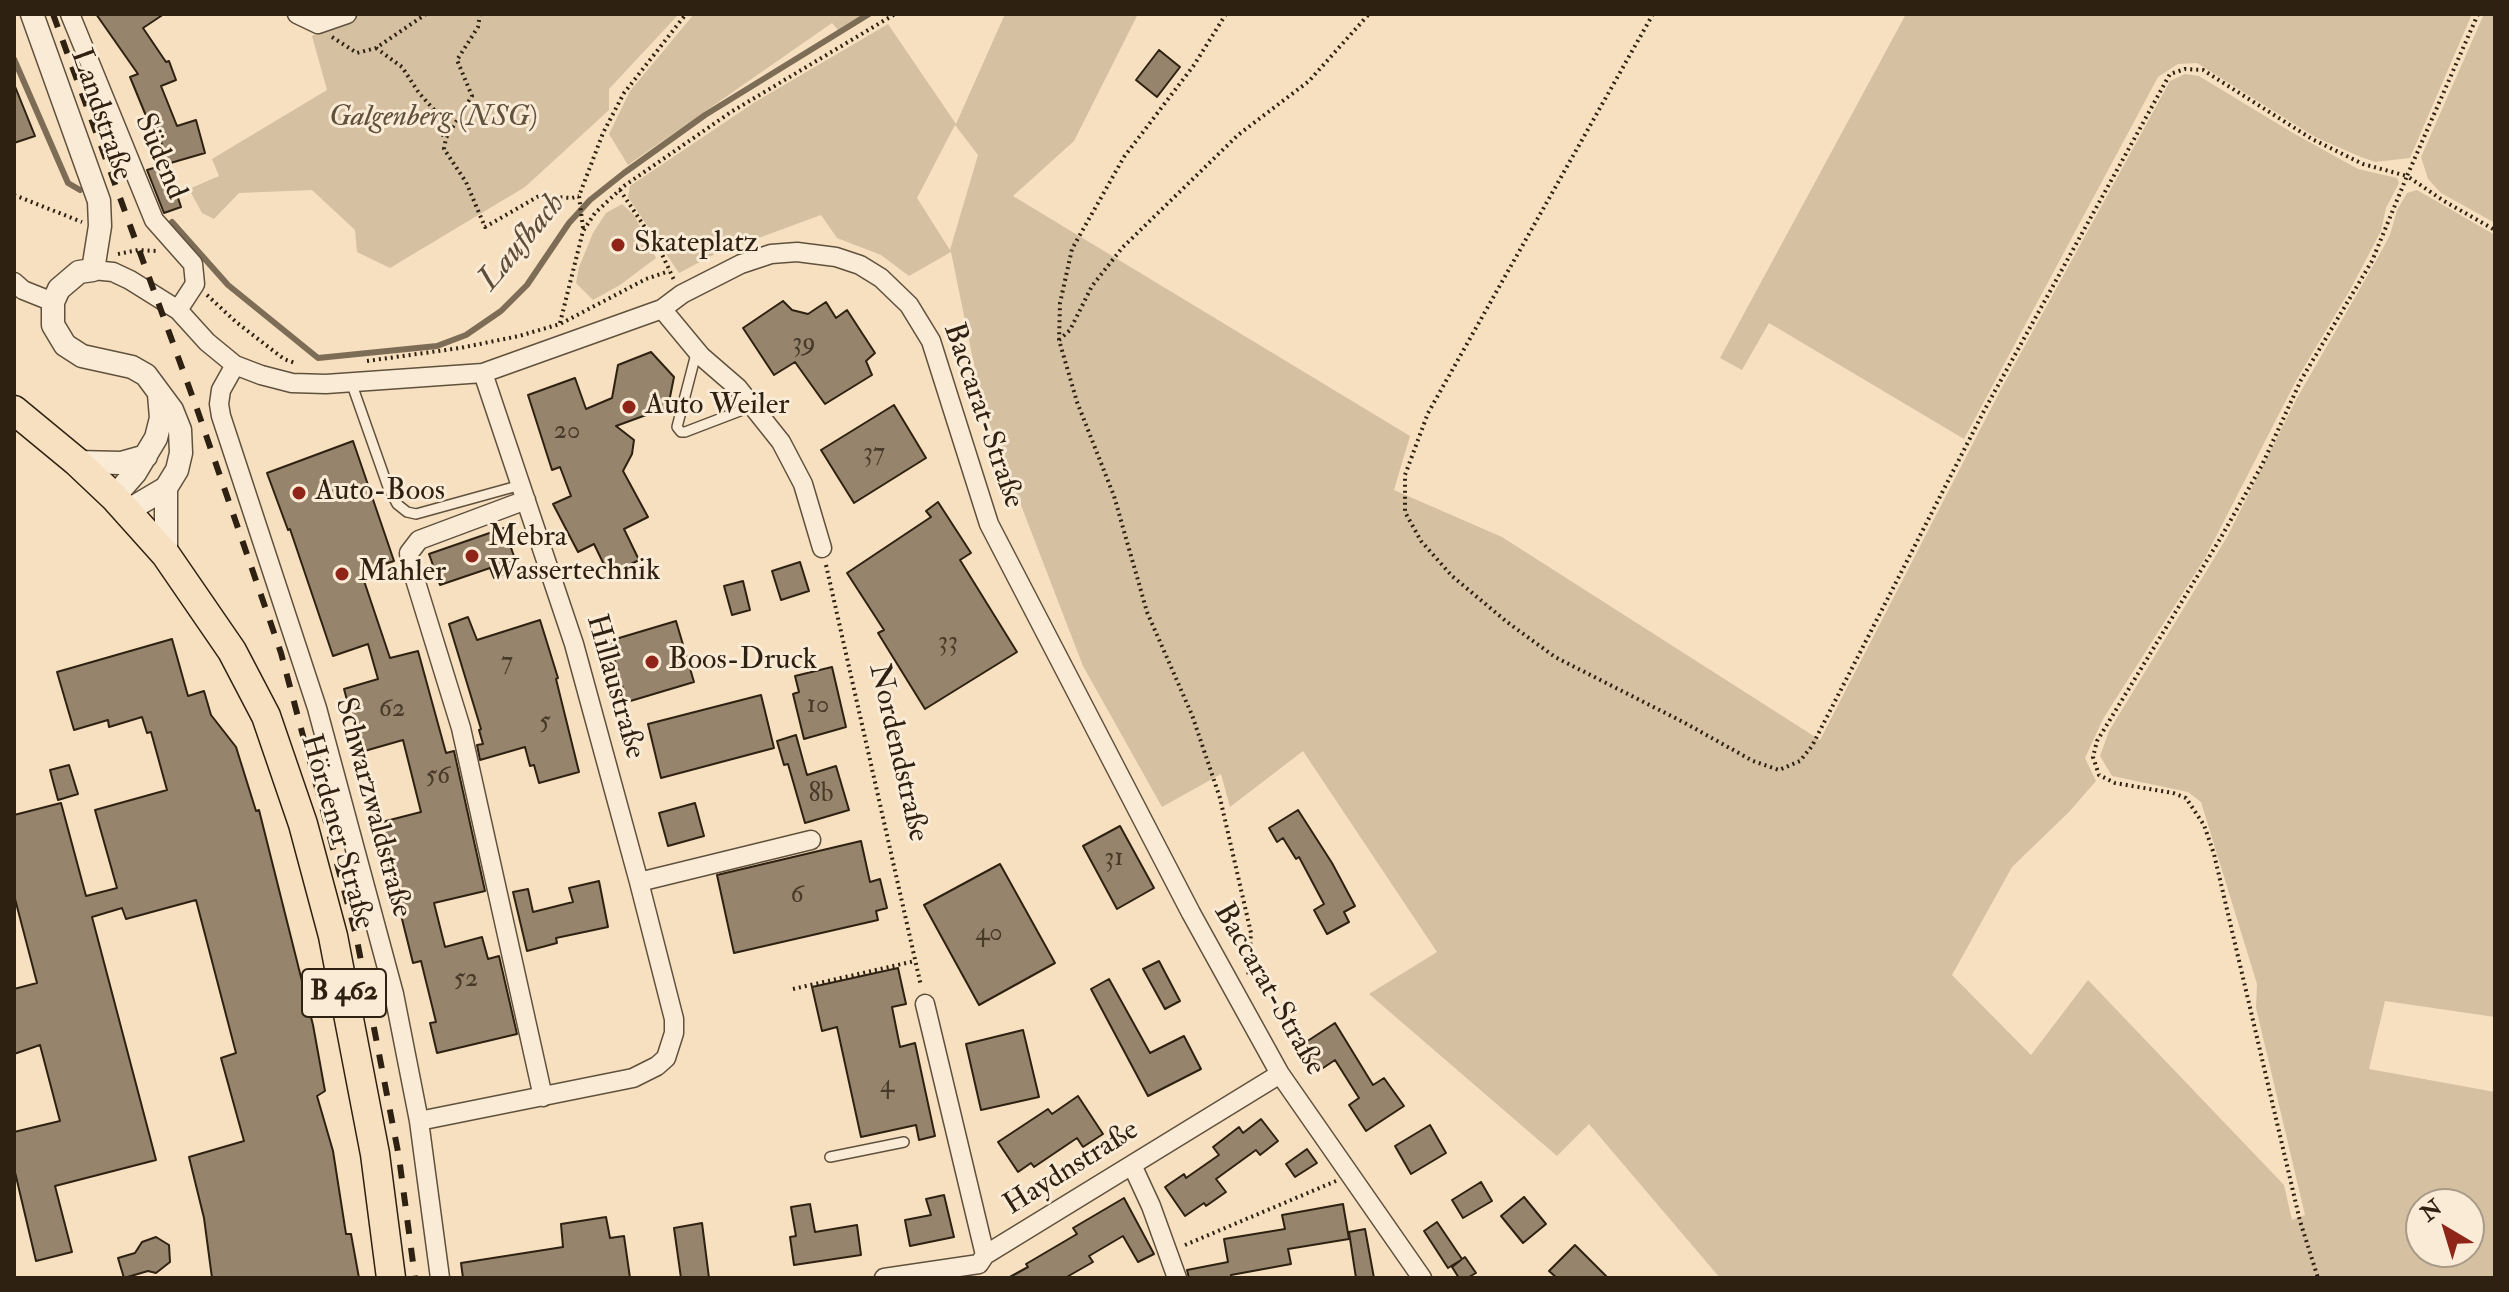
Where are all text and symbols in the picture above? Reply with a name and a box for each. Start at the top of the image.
street label: Landstraße [61,45,139,185]
park label: Galgenberg (NSG) [329,101,537,137]
street label: Südend [125,109,193,205]
water label: Laufbach [471,187,575,299]
place label: Skateplatz [634,227,759,263]
marker: Skateplatz [609,236,627,254]
street label: Baccarat-Straße [934,319,1030,513]
house number: 39 [792,328,816,360]
place label: Auto Weiler [645,389,789,425]
marker: Auto Weiler [620,398,638,416]
house number: 20 [554,416,580,448]
house number: 37 [863,438,885,470]
place label: Auto-Boos [315,475,445,511]
marker: Auto-Boos [290,484,308,502]
place label: Mebra Wassertechnik [488,521,660,592]
marker: Mebra Wassertechnik [463,547,481,565]
place label: Mahler [358,556,446,592]
marker: Mahler [333,565,351,583]
street label: Hillaustraße [576,611,652,763]
house number: 33 [938,627,958,659]
place label: Boos-Druck [668,644,817,680]
house number: 7 [501,647,513,679]
marker: Boos-Druck [643,653,661,671]
street label: Nordendstraße [859,661,935,845]
house number: 10 [807,690,829,722]
street label: Schwarzwaldstraße [325,694,419,922]
house number: 62 [379,694,405,726]
house number: 5 [539,707,551,739]
street label: Hördener Straße [291,730,381,934]
house number: 56 [426,761,450,793]
house number: 8b [809,779,833,811]
house number: 31 [1104,843,1124,875]
house number: 6 [790,880,804,912]
street label: Baccarat-Straße [1204,897,1332,1083]
house number: 40 [975,918,1003,950]
house number: 52 [454,964,478,996]
road number: B 462 [302,969,386,1017]
house number: 4 [880,1070,894,1102]
street label: Haydnstraße [998,1113,1146,1225]
north arrow [2405,1188,2485,1268]
text: N [2415,1194,2448,1228]

